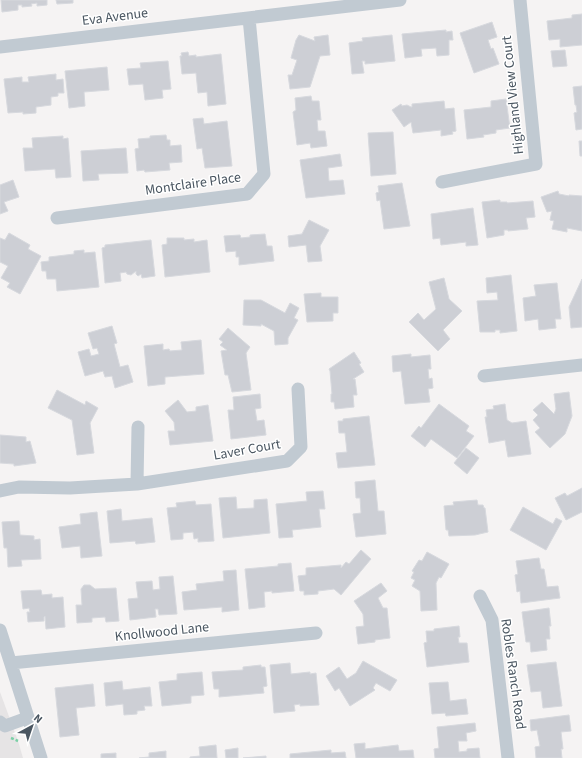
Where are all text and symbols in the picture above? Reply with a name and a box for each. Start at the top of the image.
street label: Eva Avenue [81,3,149,31]
street label: Highland View Court [497,34,529,155]
street label: Montclaire Place [144,167,242,201]
street label: Laver Court [212,434,282,466]
street label: Knollwood Lane [114,617,210,647]
street label: Robles Ranch Road [495,617,531,731]
north arrow [12,706,52,746]
text: N [30,711,46,727]

